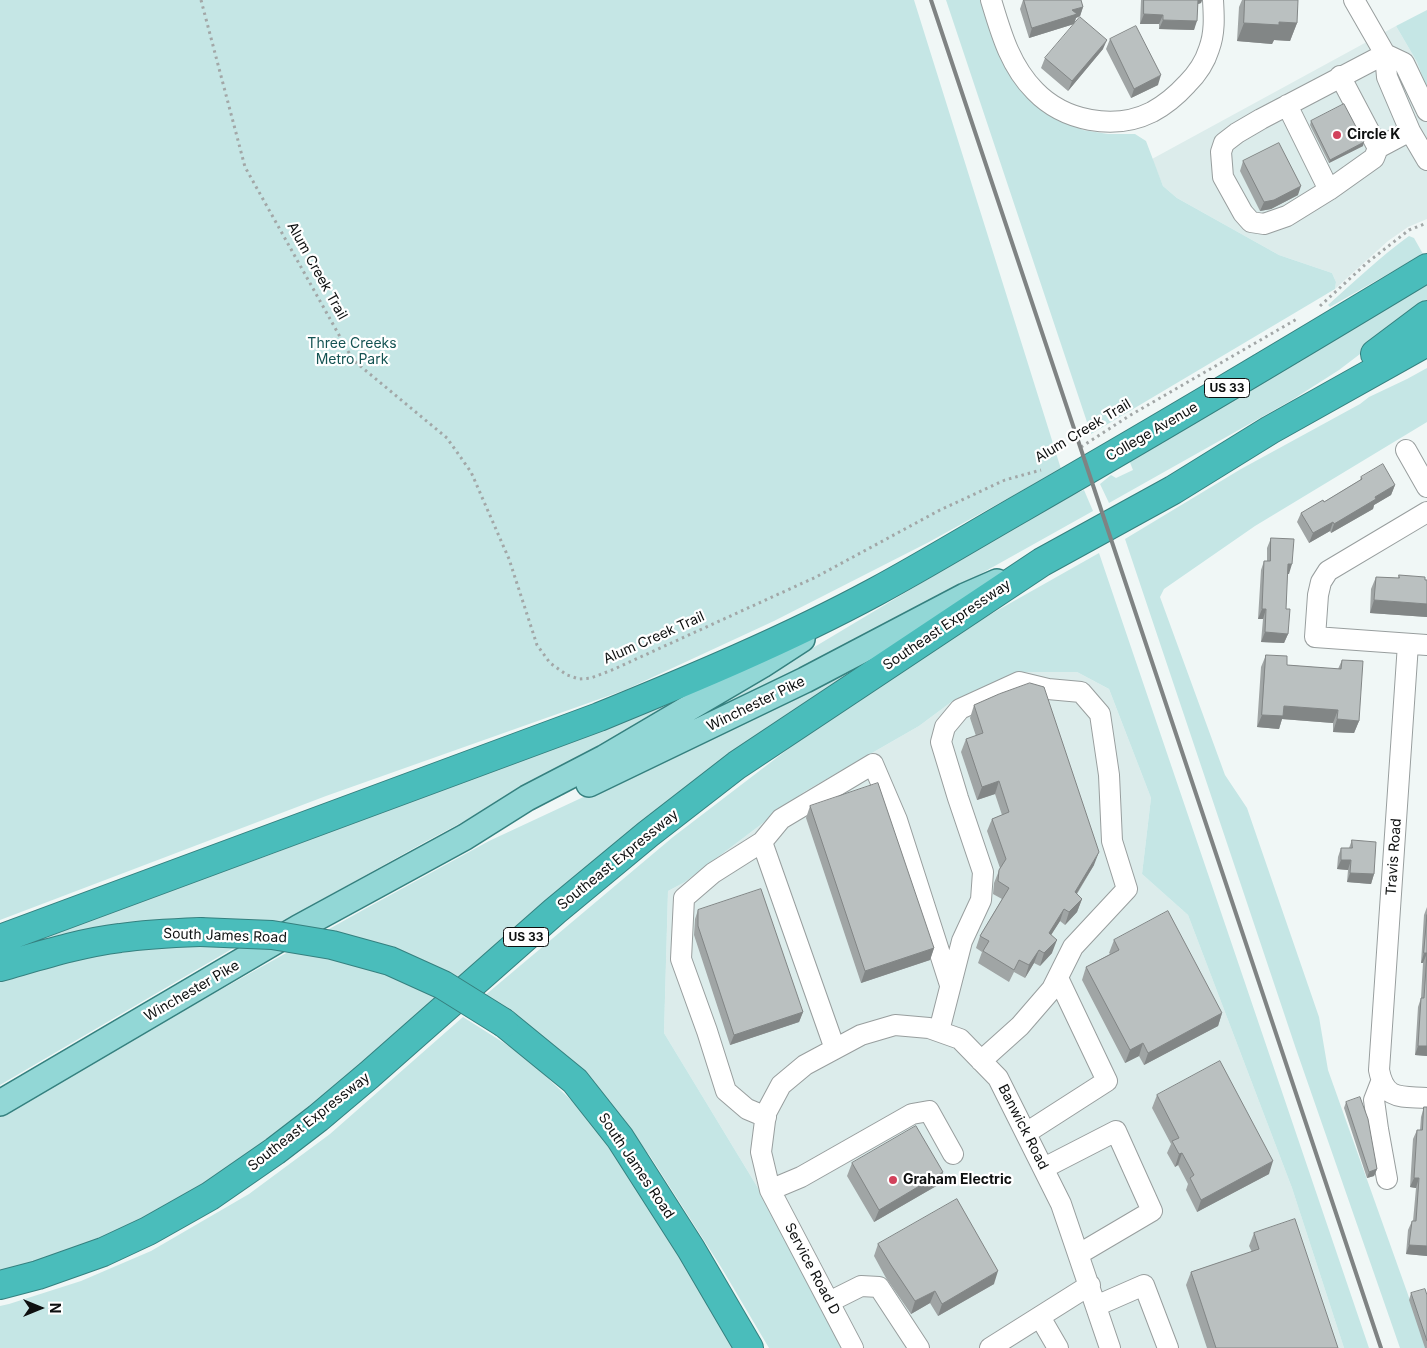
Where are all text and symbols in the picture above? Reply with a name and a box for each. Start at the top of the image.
place label: Circle K [1347,127,1400,143]
marker: Circle K [1331,129,1343,141]
street label: Alum Creek Trail [283,219,351,323]
park label: Three Creeks Metro Park [307,336,397,368]
road number: US 33 [1204,378,1250,398]
street label: Alum Creek Trail [1032,396,1134,466]
street label: College Avenue [1103,399,1201,465]
street label: Southeast Expressway [880,576,1014,674]
street label: Alum Creek Trail [601,608,707,668]
street label: Winchester Pike [704,673,808,735]
street label: Southeast Expressway [554,806,682,914]
street label: Travis Road [1383,818,1405,896]
street label: South James Road [163,925,287,947]
road number: US 33 [504,928,548,946]
street label: Winchester Pike [141,957,243,1025]
street label: Southeast Expressway [245,1069,373,1175]
street label: Banwick Road [994,1082,1052,1172]
street label: South James Road [594,1110,678,1222]
place label: Graham Electric [903,1172,1012,1188]
marker: Graham Electric [887,1174,899,1186]
street label: Service Road D [781,1220,843,1318]
north arrow [15,1283,65,1333]
text: N [47,1303,64,1313]

